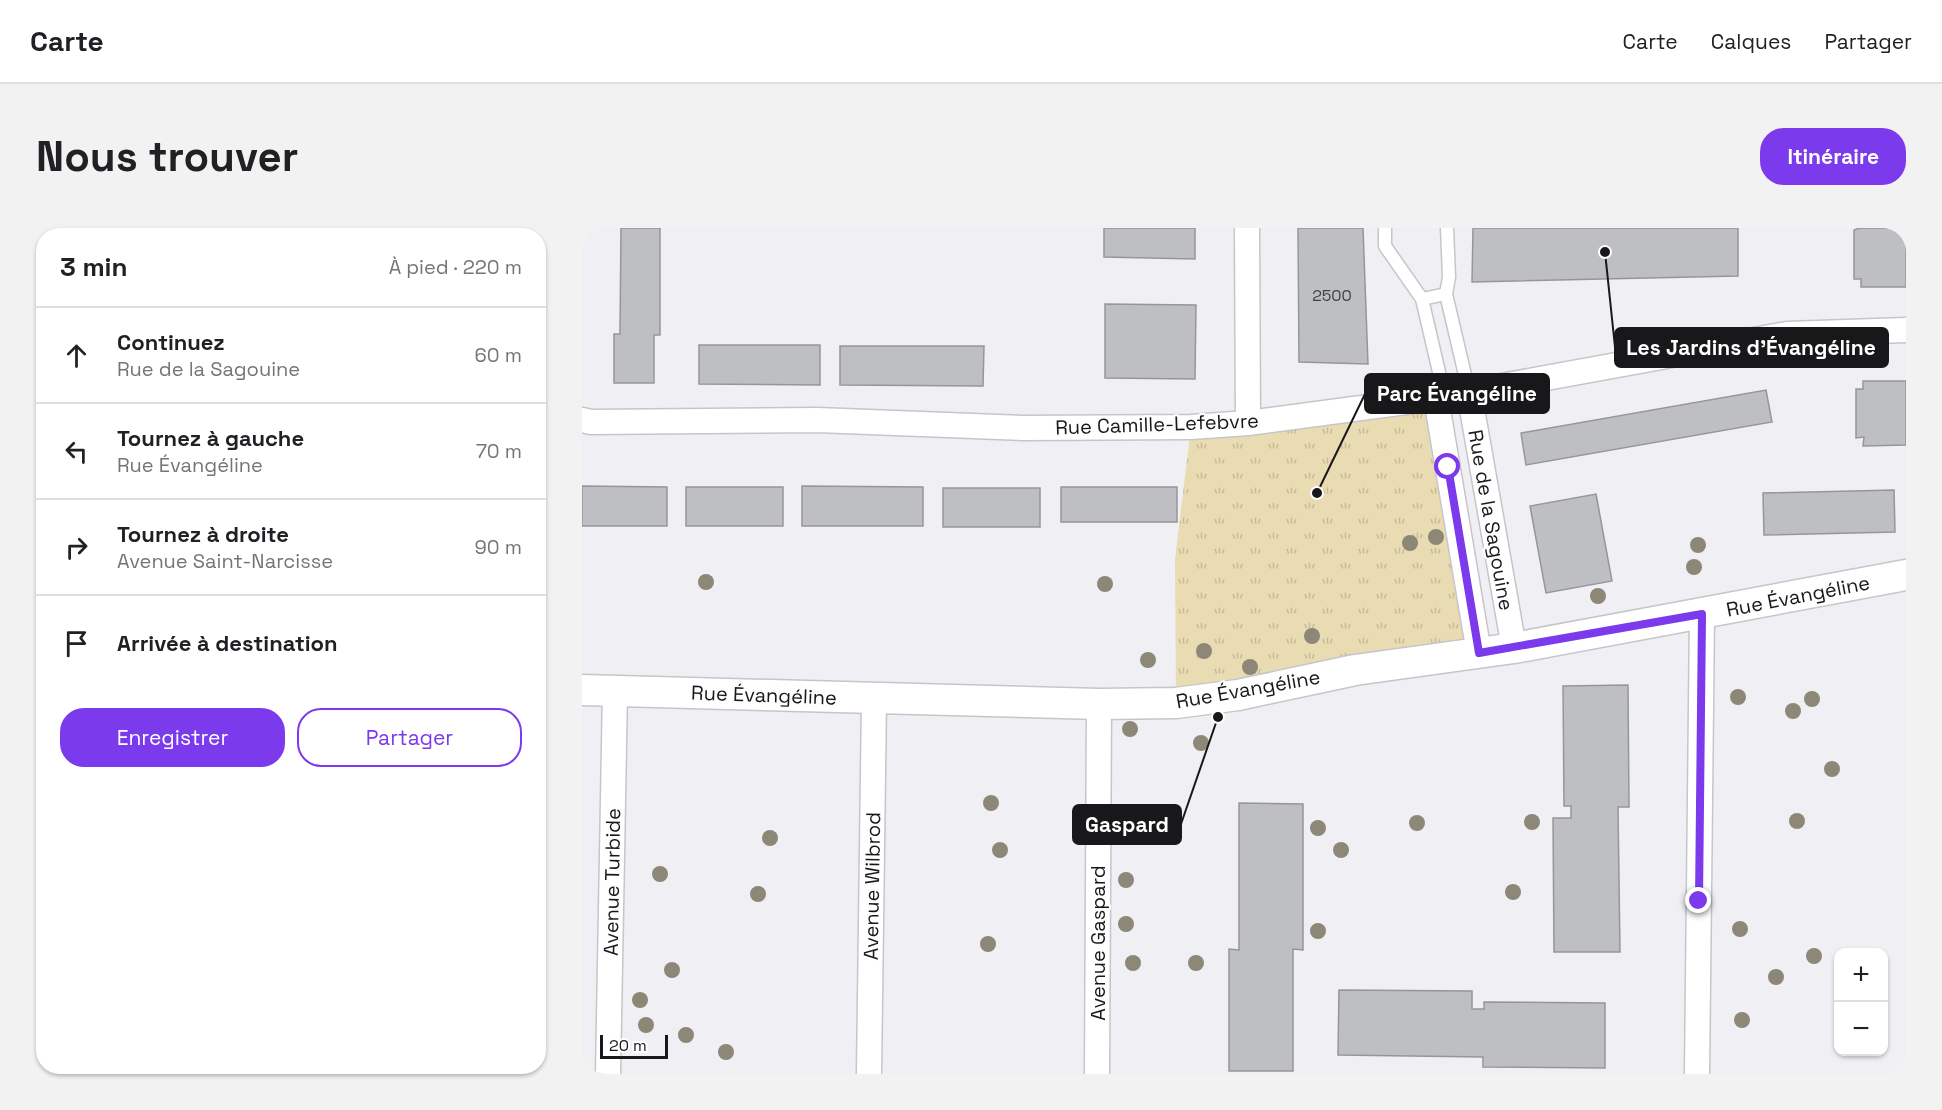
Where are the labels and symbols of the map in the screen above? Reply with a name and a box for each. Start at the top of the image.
house number: 2500 [1312,285,1352,306]
callout: Les Jardins d'Évangéline [1615,328,1888,367]
text: Les Jardins d'Évangéline [1626,334,1876,361]
callout: Parc Évangéline [1365,374,1549,413]
text: Parc Évangéline [1377,380,1537,407]
street label: Rue Camille-Lefebvre [1055,407,1259,441]
street label: Rue de la Sagouine [1462,428,1520,612]
route start [1434,453,1460,479]
street label: Rue Évangéline [1724,569,1872,623]
street label: Rue Évangéline [1174,664,1322,714]
street label: Rue Évangéline [691,679,837,711]
callout: Gaspard [1073,805,1181,844]
street label: Avenue Turbide [598,808,626,956]
text: Gaspard [1085,811,1169,838]
street label: Avenue Wilbrod [858,812,886,960]
street label: Avenue Gaspard [1085,865,1111,1021]
route end [1685,887,1711,913]
scale bar [600,1032,668,1060]

